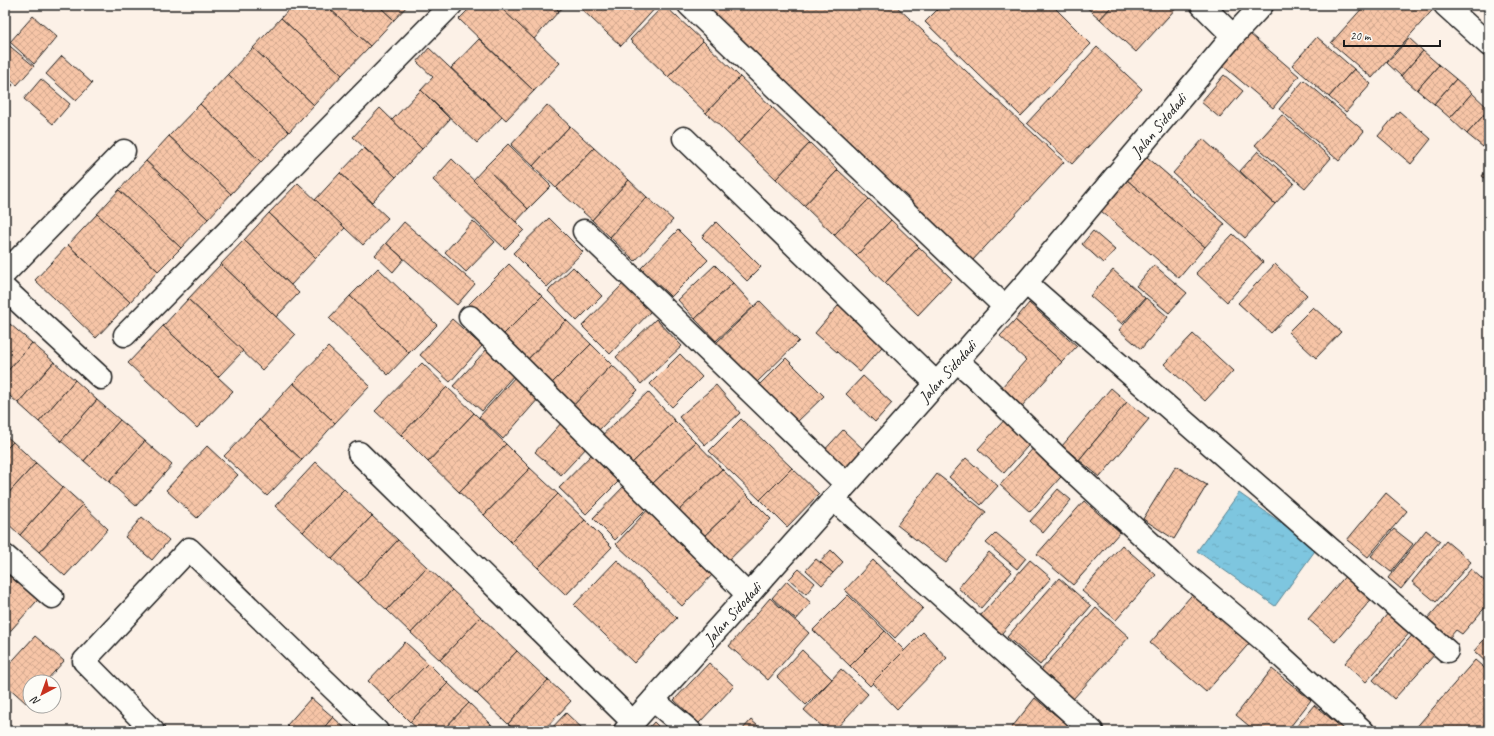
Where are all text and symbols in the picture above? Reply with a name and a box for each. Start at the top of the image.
scale bar [1344,22,1440,48]
text: 20 m [1350,28,1372,44]
street label: Jalan Sidodadi [1126,88,1192,162]
street label: Jalan Sidodadi [914,335,982,408]
street label: Jalan Sidodadi [699,577,767,650]
north arrow [22,674,62,714]
text: N [27,693,43,709]

